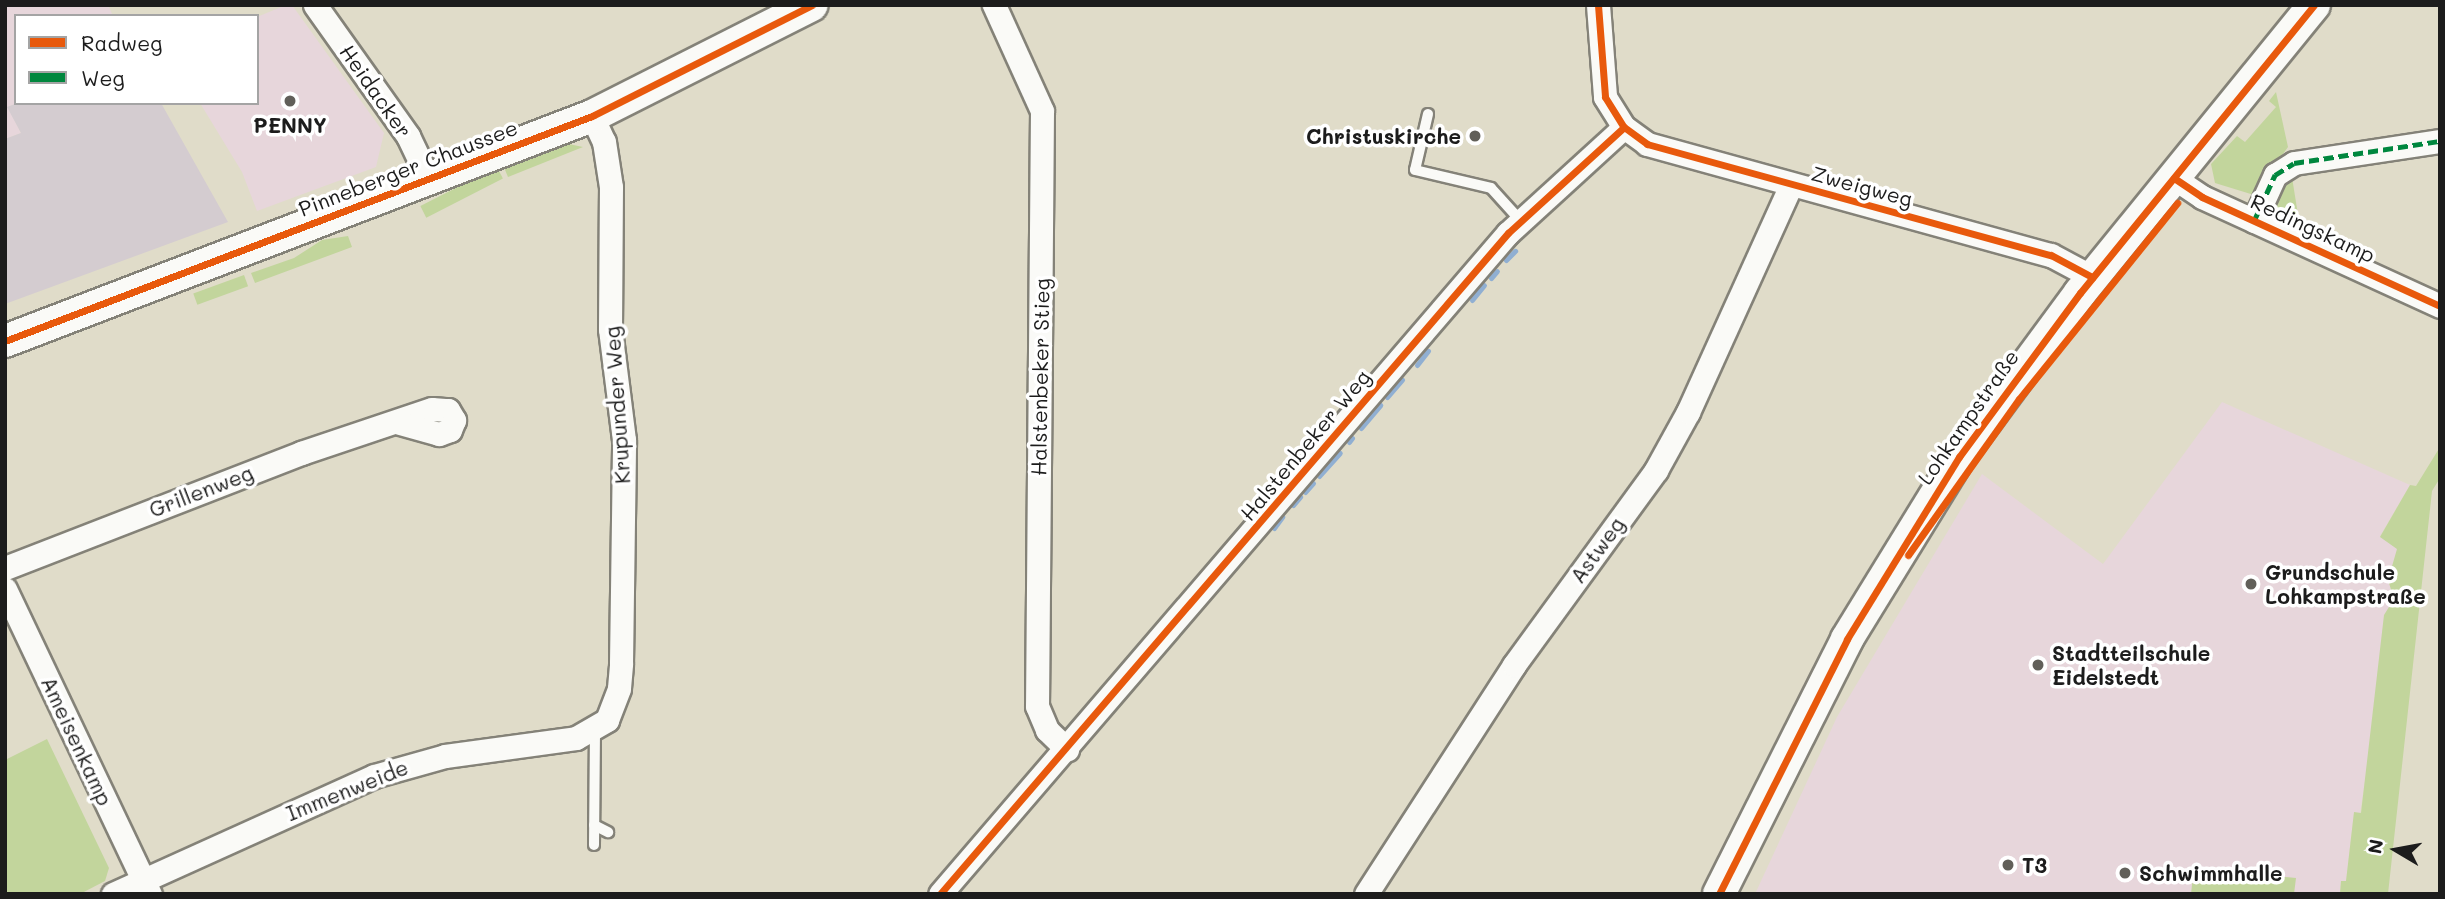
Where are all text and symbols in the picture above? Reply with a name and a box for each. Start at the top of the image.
legend [14,14,259,105]
text: Radweg [81,29,162,56]
street label: Heidacker [335,40,417,142]
text: Weg [81,64,125,91]
marker: PENNY [282,93,298,109]
place label: PENNY [253,112,327,138]
street label: Pinneberger Chaussee [295,115,521,221]
place label: Christuskirche [1306,123,1461,149]
marker: Christuskirche [1467,128,1483,144]
street label: Zweigweg [1809,160,1915,212]
street label: Redingskamp [2247,188,2379,268]
street label: Halstenbeker Stieg [1026,278,1054,476]
street label: Krupunder Weg [599,325,635,485]
street label: Lohkampstraße [1912,345,2024,489]
street label: Halstenbeker Weg [1235,365,1375,525]
street label: Grillenweg [146,460,256,522]
street label: Astweg [1565,512,1629,588]
place label: Grundschule Lohkampstraße [2265,559,2426,609]
marker: Grundschule Lohkampstraße [2243,576,2259,592]
place label: Stadtteilschule Eidelstedt [2052,640,2210,690]
marker: Stadtteilschule Eidelstedt [2030,657,2046,673]
street label: Ameisenkamp [36,672,118,810]
street label: Immenweide [282,754,412,826]
north arrow [2361,815,2431,885]
text: N [2361,837,2388,856]
place label: T3 [2022,852,2047,878]
marker: T3 [2000,857,2016,873]
place label: Schwimmhalle [2139,860,2282,886]
marker: Schwimmhalle [2117,865,2133,881]

